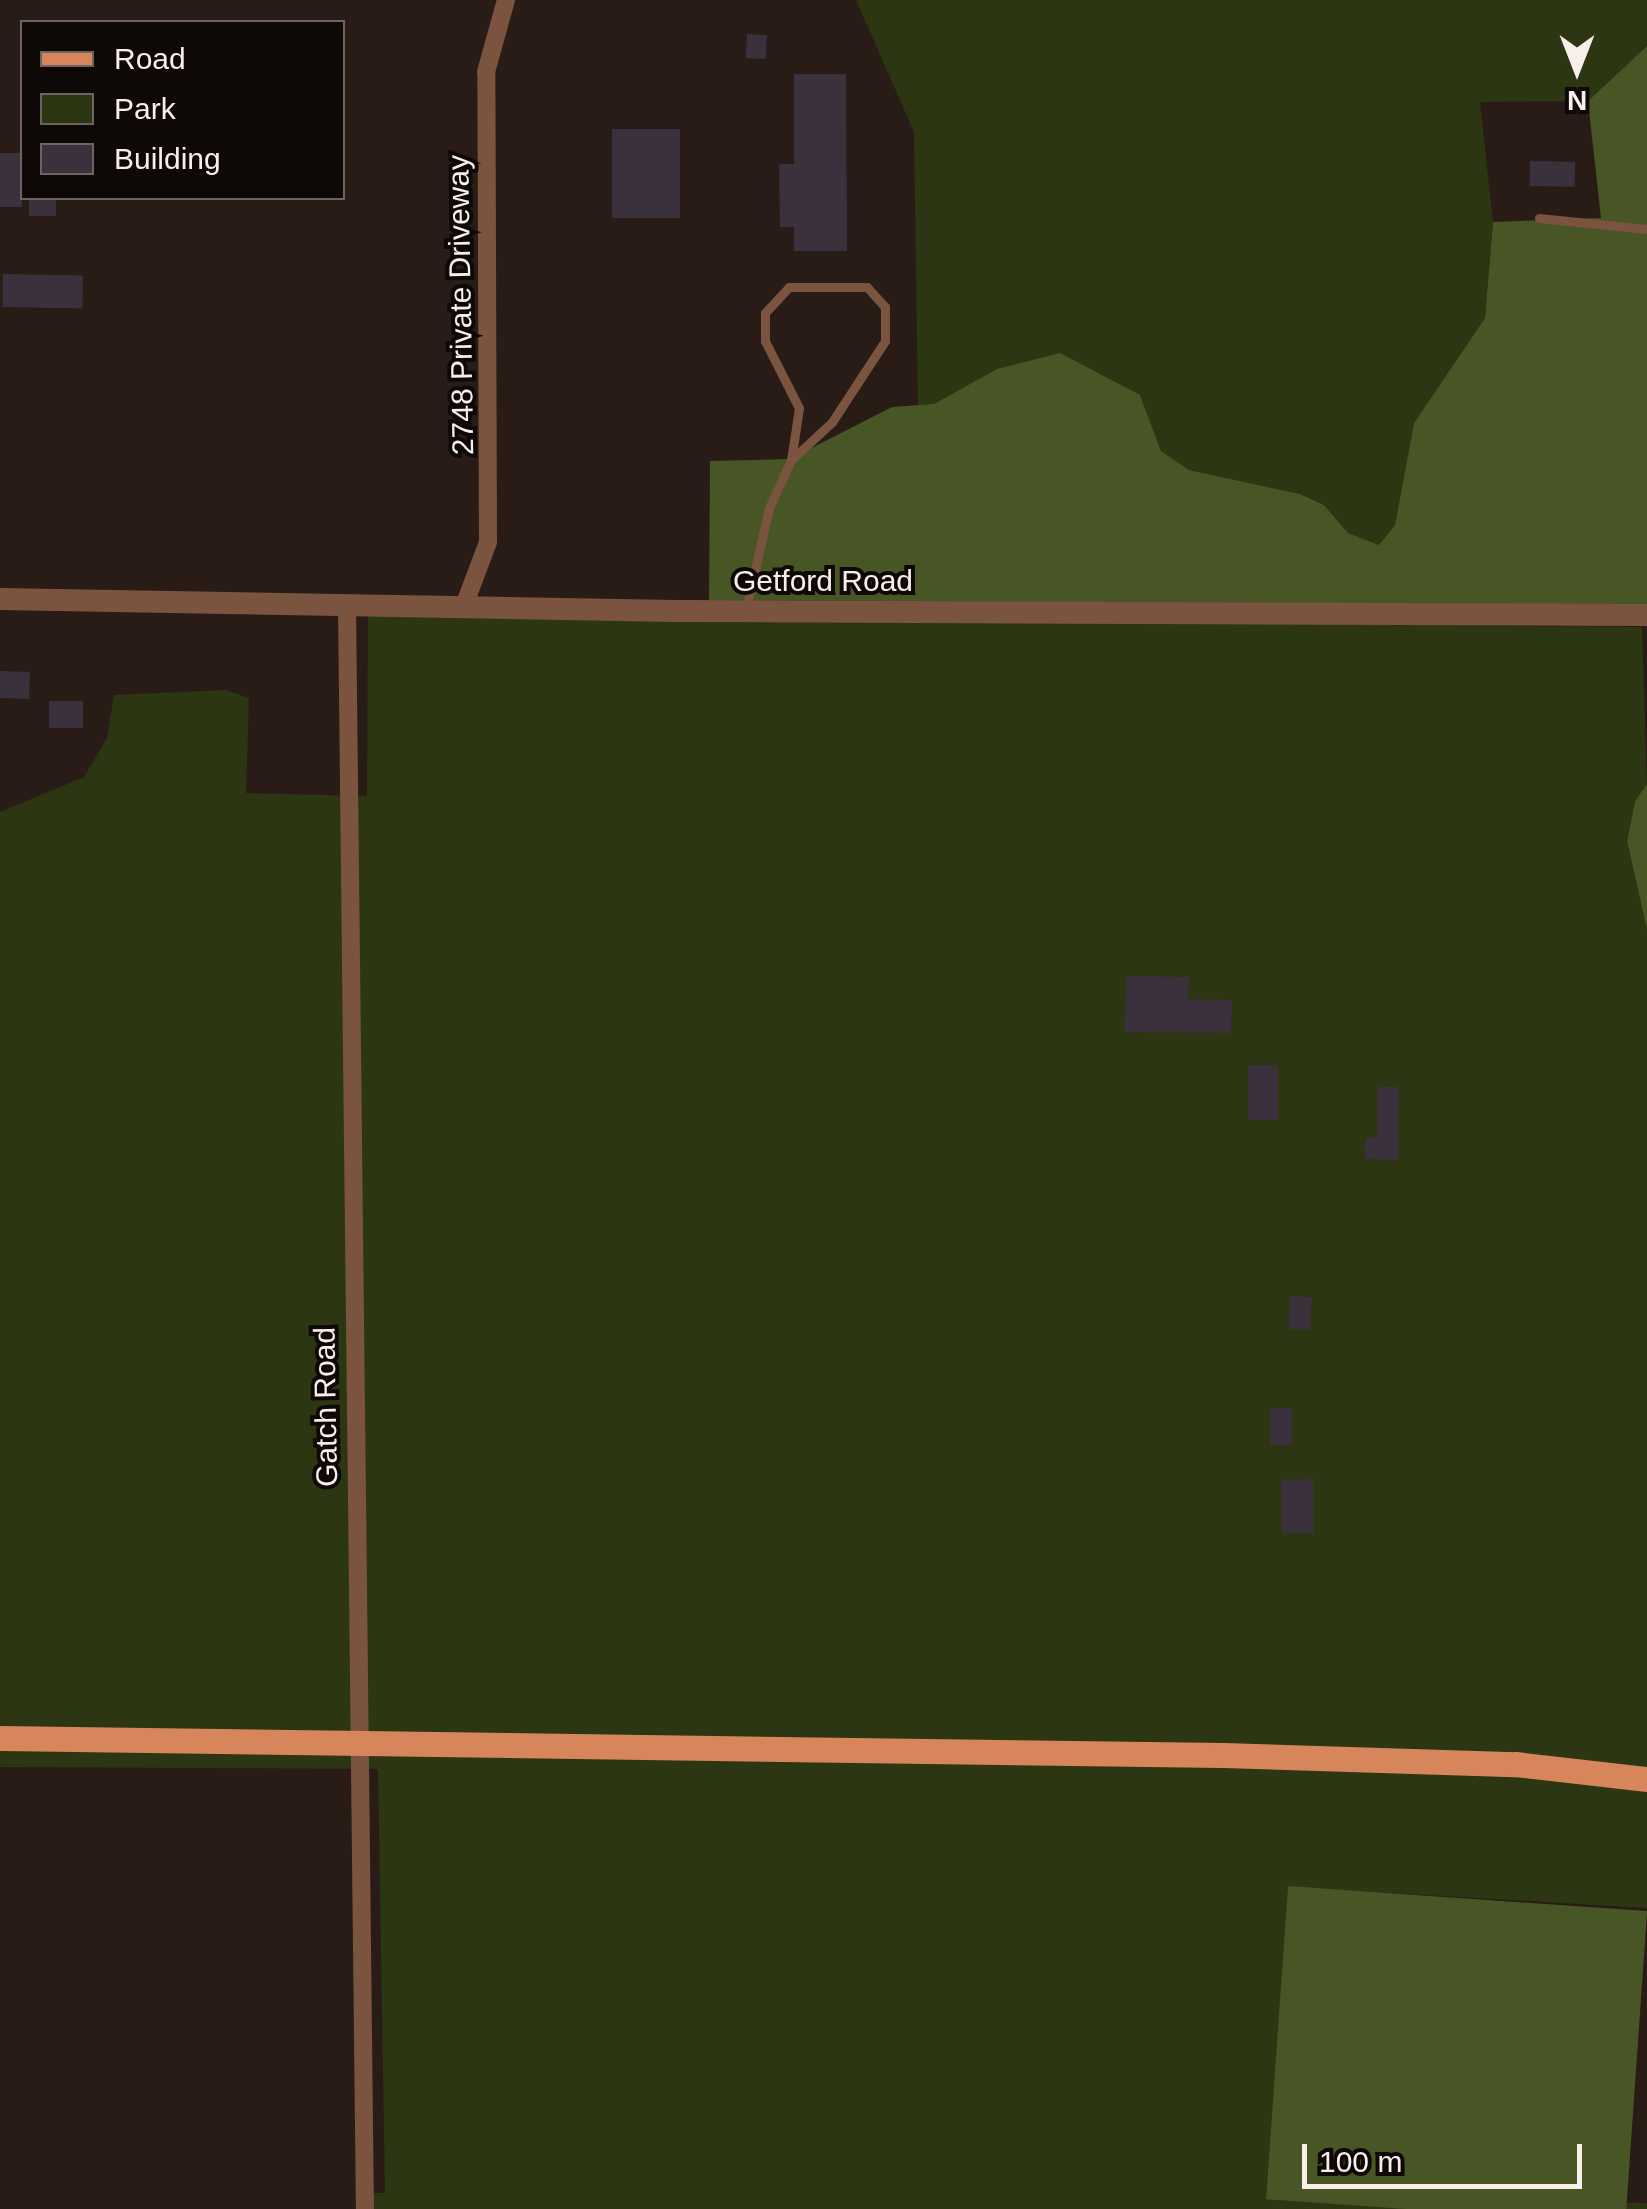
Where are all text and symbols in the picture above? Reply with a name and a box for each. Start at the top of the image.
legend [20,20,345,200]
north arrow [1527,20,1627,120]
text: Road [114,42,186,75]
text: N [1567,85,1587,116]
text: Park [114,92,176,125]
text: Building [114,142,221,175]
street label: 2748 Private Driveway [440,155,482,455]
street label: Getford Road [733,563,913,599]
street label: Gatch Road [307,1327,345,1487]
scale bar [1307,2124,1587,2186]
text: 100 m [1319,2145,1402,2178]

